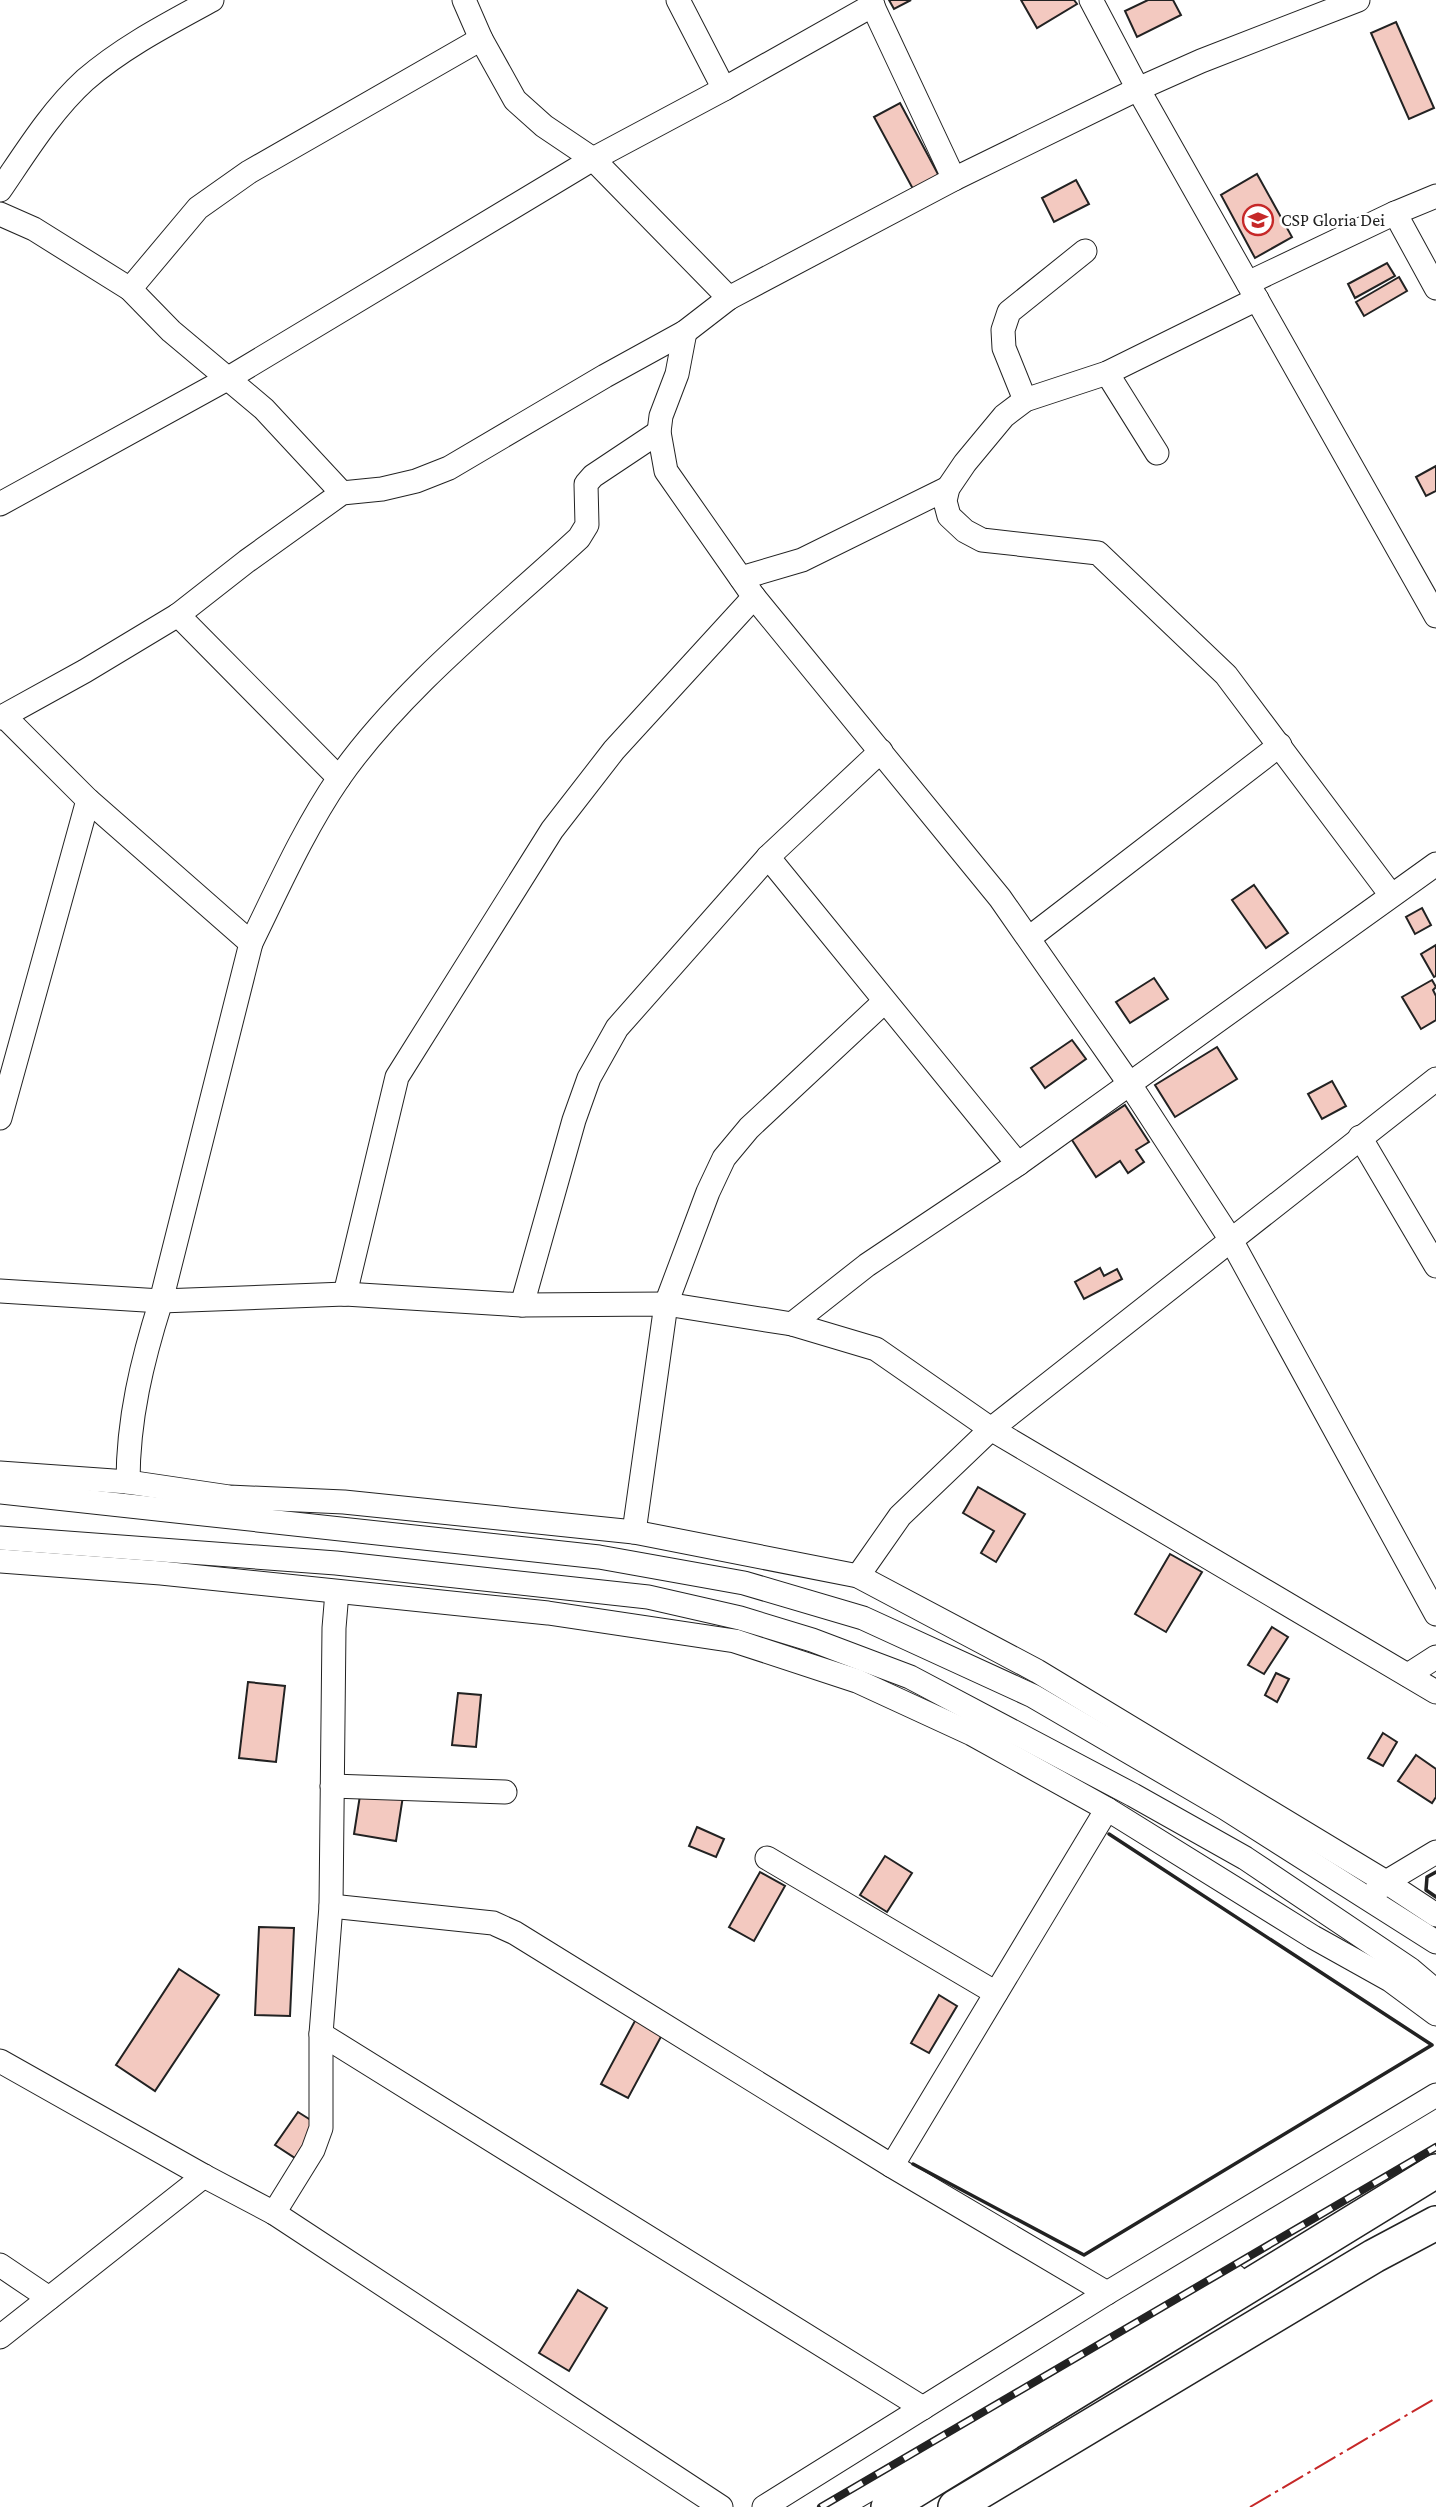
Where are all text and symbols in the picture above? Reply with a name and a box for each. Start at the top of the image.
school or university icon: CSP Gloria Dei [1241,203,1275,237]
place label: CSP Gloria Dei [1281,210,1385,230]

